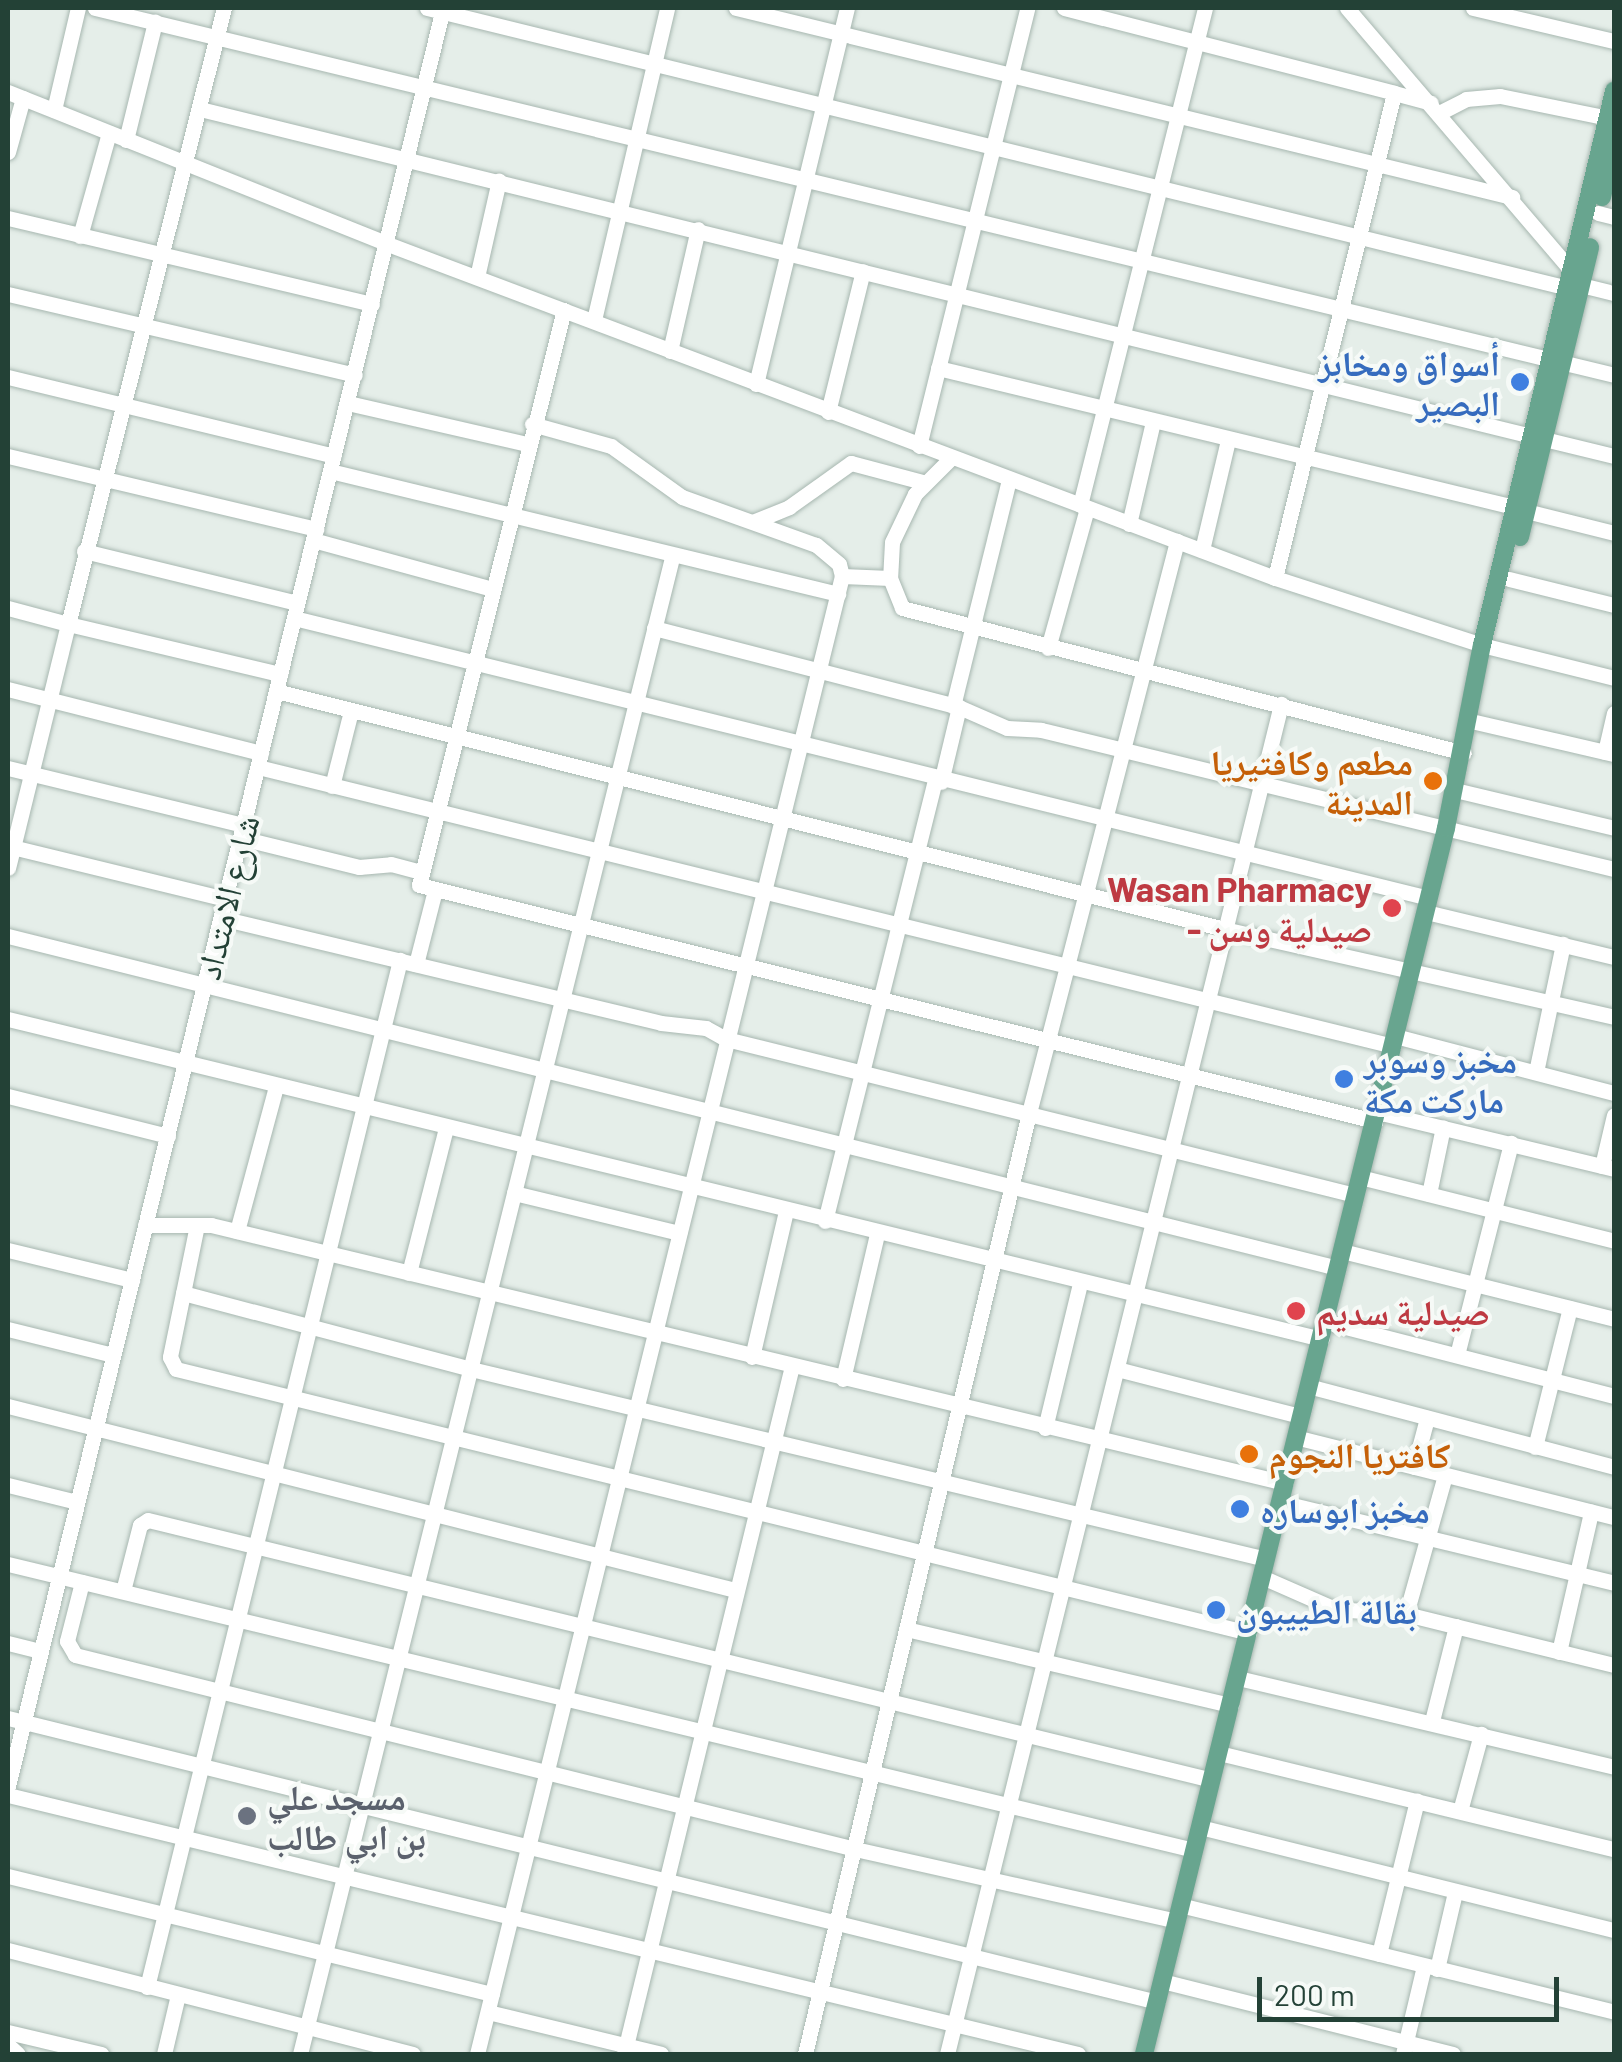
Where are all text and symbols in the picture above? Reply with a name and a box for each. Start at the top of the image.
place label: أسواق ومخابز البصير [1318,341,1500,423]
marker: أسواق ومخابز البصير [1509,371,1531,393]
place label: مطعم وكافتيريا المدينة [1211,740,1413,822]
marker: مطعم وكافتيريا المدينة [1422,770,1444,792]
street label: شارع الامتداد [185,810,267,984]
place label: Wasan Pharmacy - صيدلية وسن [1107,867,1372,949]
marker: Wasan Pharmacy - صيدلية وسن [1381,897,1403,919]
place label: مخبز وسوبر ماركت مكة [1364,1038,1517,1120]
marker: مخبز وسوبر ماركت مكة [1333,1068,1355,1090]
place label: صيدلية سديم [1316,1290,1490,1332]
marker: صيدلية سديم [1285,1300,1307,1322]
place label: كافتريا النجوم [1269,1433,1450,1475]
marker: كافتريا النجوم [1238,1443,1260,1465]
place label: مخبز ابوساره [1260,1488,1430,1530]
marker: مخبز ابوساره [1229,1498,1251,1520]
place label: بقالة الطييبون [1236,1589,1417,1631]
marker: بقالة الطييبون [1205,1599,1227,1621]
place label: مسجد علي بن ابي طالب [267,1775,426,1857]
marker: مسجد علي بن ابي طالب [236,1805,258,1827]
scale bar [1262,1957,1564,2019]
text: 200 m [1274,1976,1355,2012]

